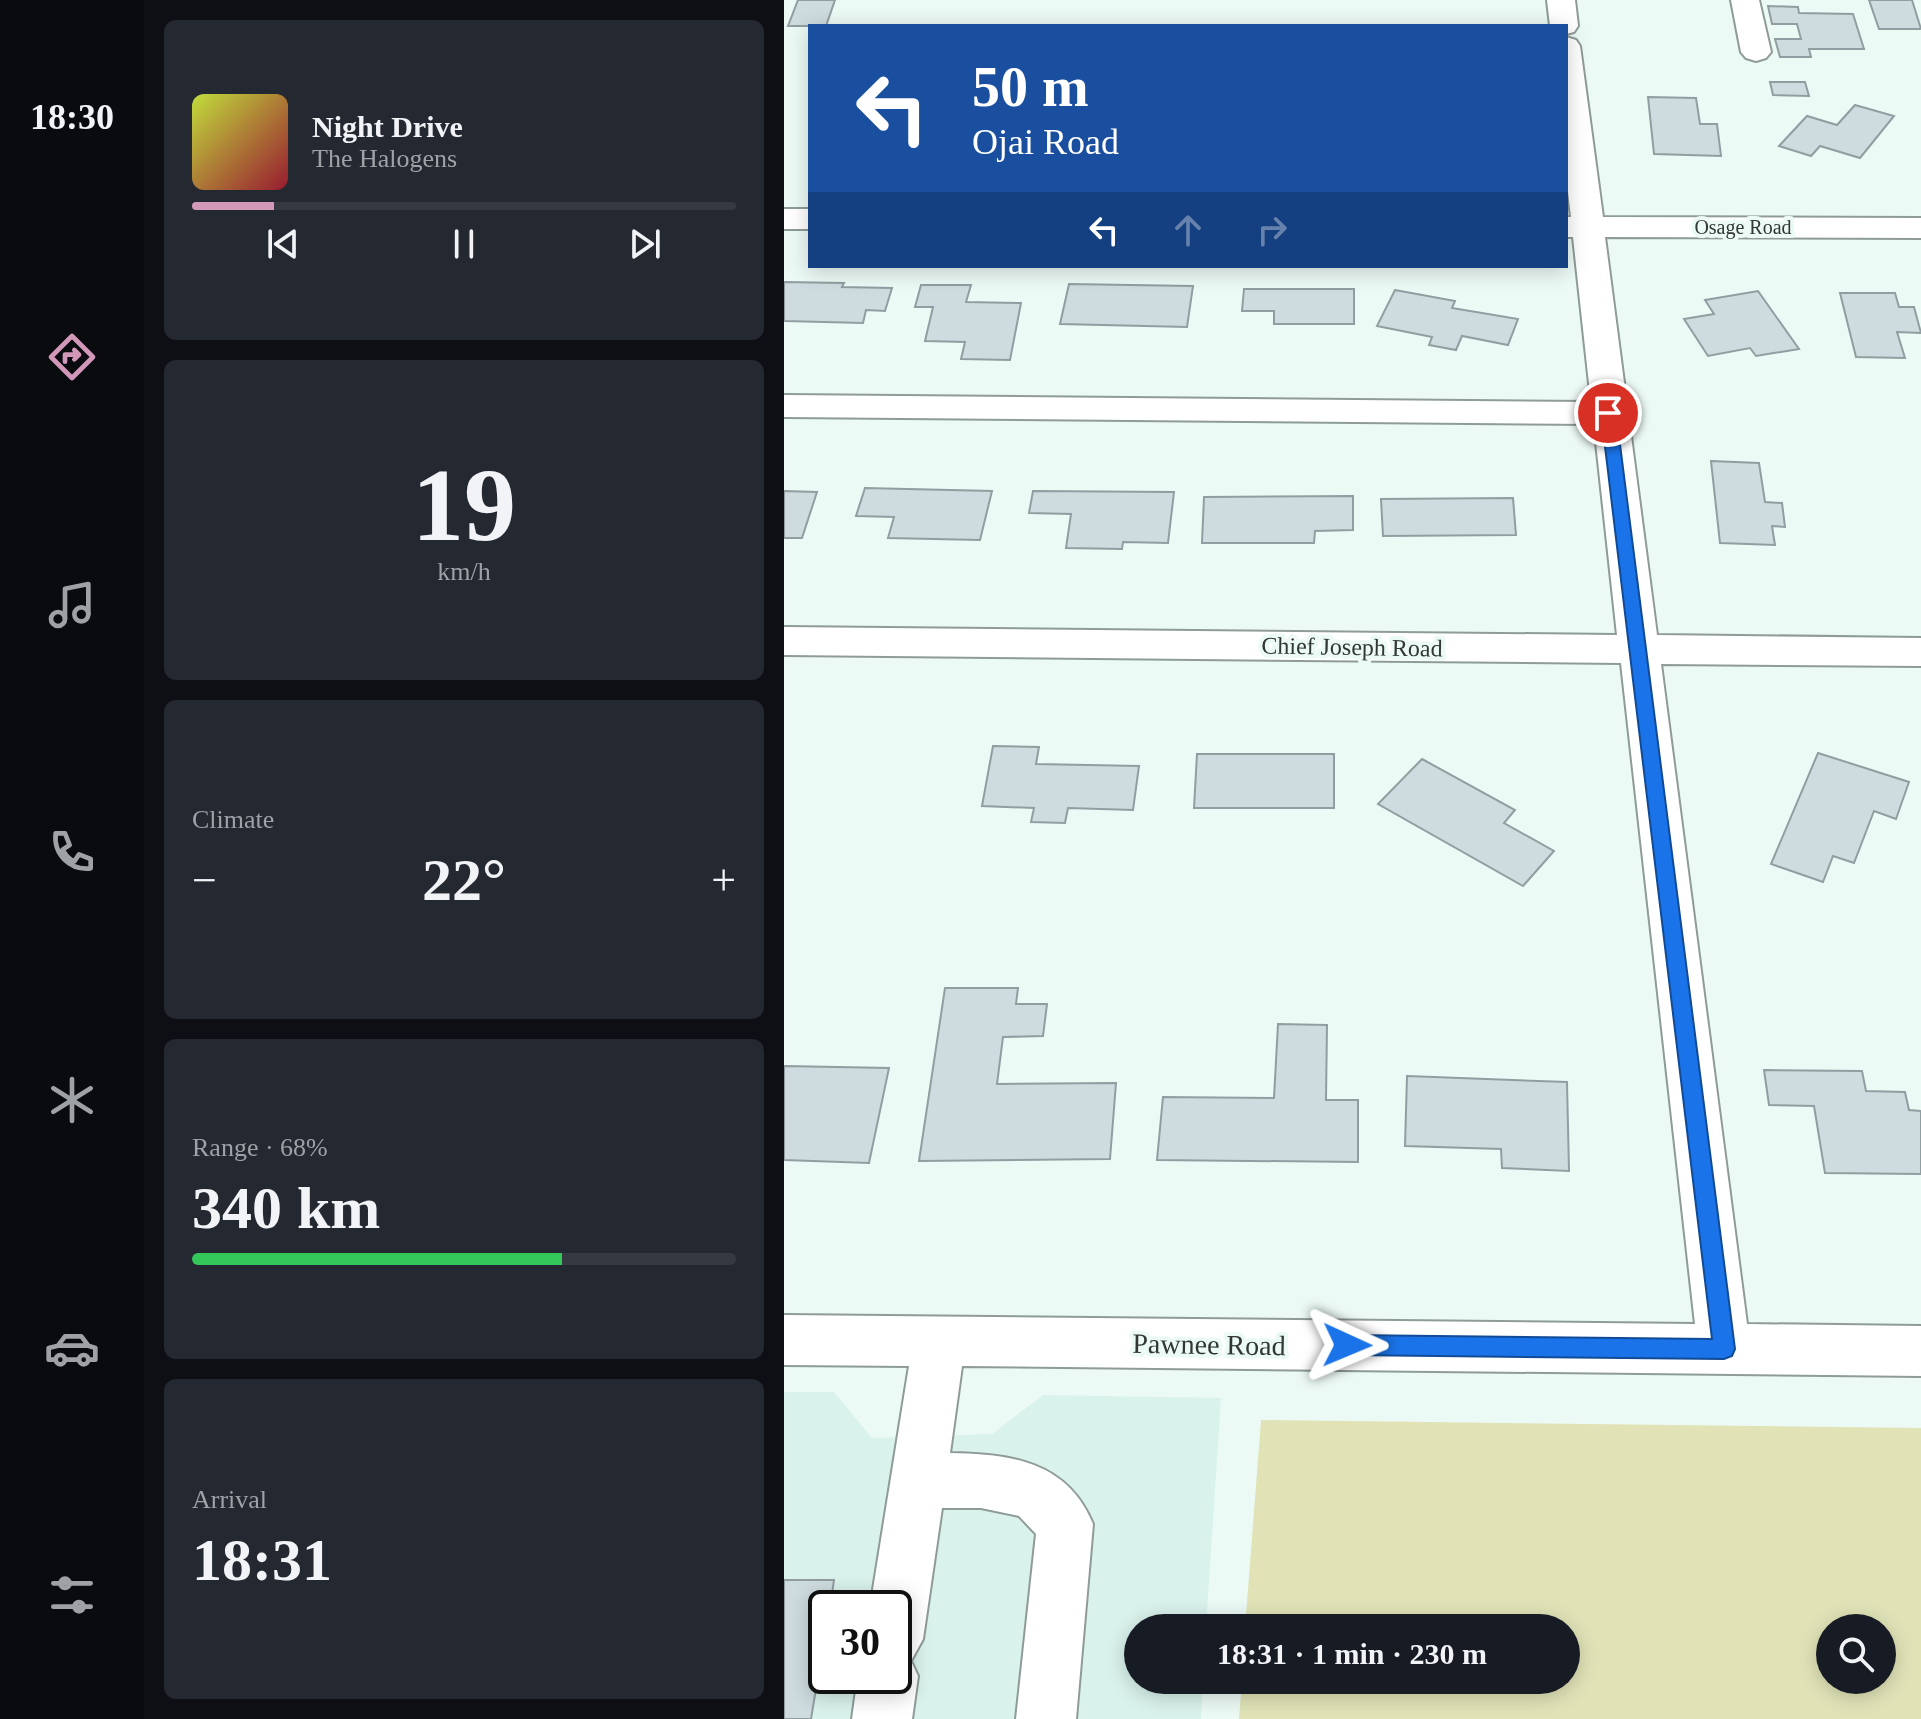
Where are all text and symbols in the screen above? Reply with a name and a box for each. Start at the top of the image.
icon: left [840,56,944,160]
text: 50 m [972,56,1089,118]
text: 18:30 [30,97,114,137]
text: Night Drive [312,110,463,143]
text: Ojai Road [972,122,1119,162]
text: The Halogens [312,144,457,173]
icon: left [1082,208,1126,252]
icon: ahead [1166,208,1210,252]
icon: right [1250,208,1294,252]
street label: Osage Road [1694,216,1792,239]
icon: previous [261,222,305,266]
icon: pause [442,222,486,266]
icon: next [623,222,667,266]
icon: directions [44,329,100,385]
pin [1574,379,1642,447]
icon: arrive [1586,391,1630,435]
text: 19 [412,447,516,562]
text: km/h [437,557,491,586]
icon: music [44,577,100,633]
street label: Chief Joseph Road [1261,632,1443,662]
text: Climate [192,805,274,834]
icon: phone [44,824,100,880]
text: 22° [422,847,506,913]
text: − [192,856,217,905]
text: + [711,856,736,905]
icon: climate [44,1072,100,1128]
text: Range · 68% [192,1133,328,1162]
text: 340 km [192,1175,380,1241]
position arrow [1305,1303,1389,1387]
icon: car [44,1320,100,1376]
street label: Pawnee Road [1132,1328,1286,1361]
text: Arrival [192,1485,267,1514]
text: 18:31 [192,1527,332,1593]
icon: filters [44,1567,100,1623]
speed limit sign: 30 [808,1590,912,1694]
map controls [1816,1614,1896,1694]
button: search [1816,1614,1896,1694]
text: 18:31 · 1 min · 230 m [1217,1637,1487,1670]

